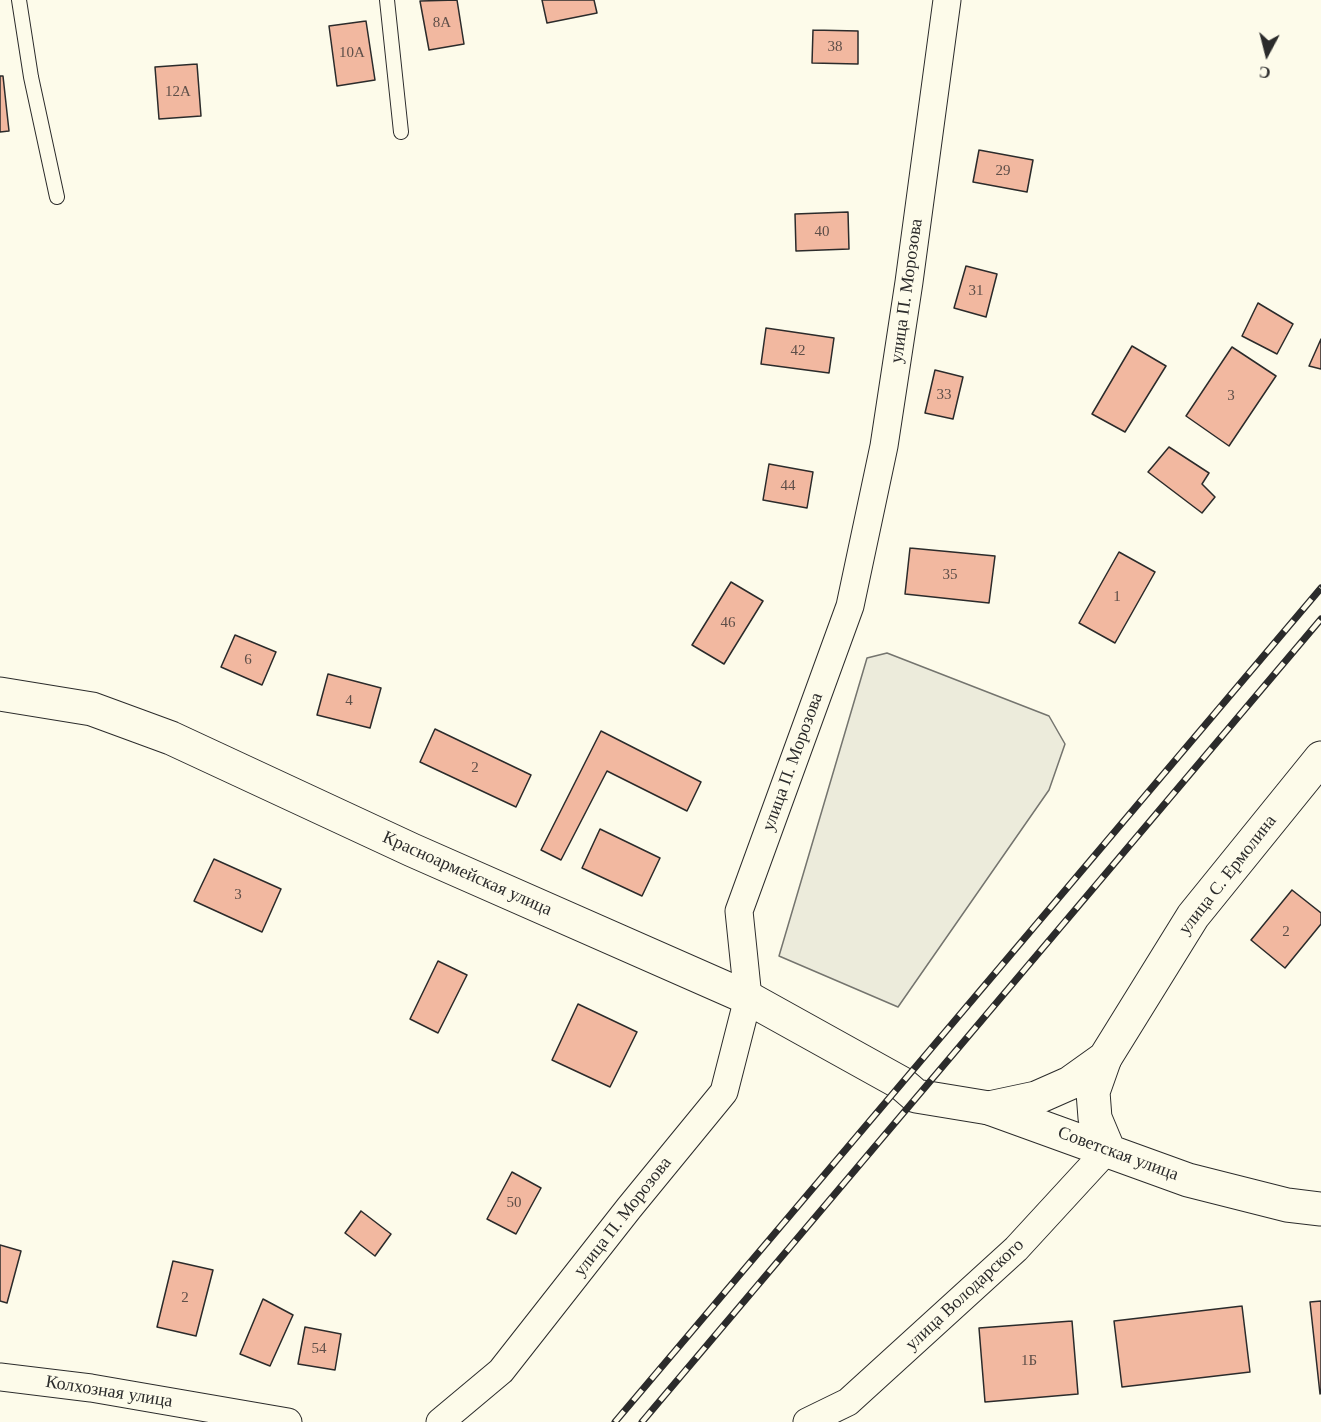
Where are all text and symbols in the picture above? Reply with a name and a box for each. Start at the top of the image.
house number: 8А [433,14,451,32]
north arrow [1237,24,1297,84]
house number: 38 [828,38,842,56]
house number: 10А [339,44,365,62]
text: С [1258,63,1272,82]
house number: 12А [165,83,191,101]
house number: 29 [996,162,1010,180]
street label: улица П. Морозова [886,217,928,365]
house number: 40 [814,223,830,241]
house number: 31 [968,282,984,300]
house number: 42 [790,342,806,360]
house number: 33 [936,386,952,404]
house number: 3 [1227,387,1235,405]
house number: 44 [780,477,796,495]
house number: 35 [942,566,958,584]
house number: 1 [1113,588,1121,606]
house number: 46 [720,614,736,632]
house number: 6 [244,651,252,669]
street label: улица П. Морозова [758,690,828,834]
house number: 4 [345,692,353,710]
house number: 2 [471,759,479,777]
street label: улица С. Ермолина [1175,811,1281,939]
street label: Красноармейская улица [379,827,555,921]
house number: 3 [234,886,242,904]
house number: 2 [1282,923,1290,941]
street label: Советская улица [1055,1122,1181,1186]
street label: улица П. Морозова [570,1153,676,1281]
house number: 50 [506,1194,522,1212]
street label: улица Володарского [901,1235,1029,1355]
house number: 2 [181,1289,189,1307]
house number: 54 [312,1340,326,1358]
house number: 1Б [1021,1352,1037,1370]
street label: Колхозная улица [44,1371,174,1413]

